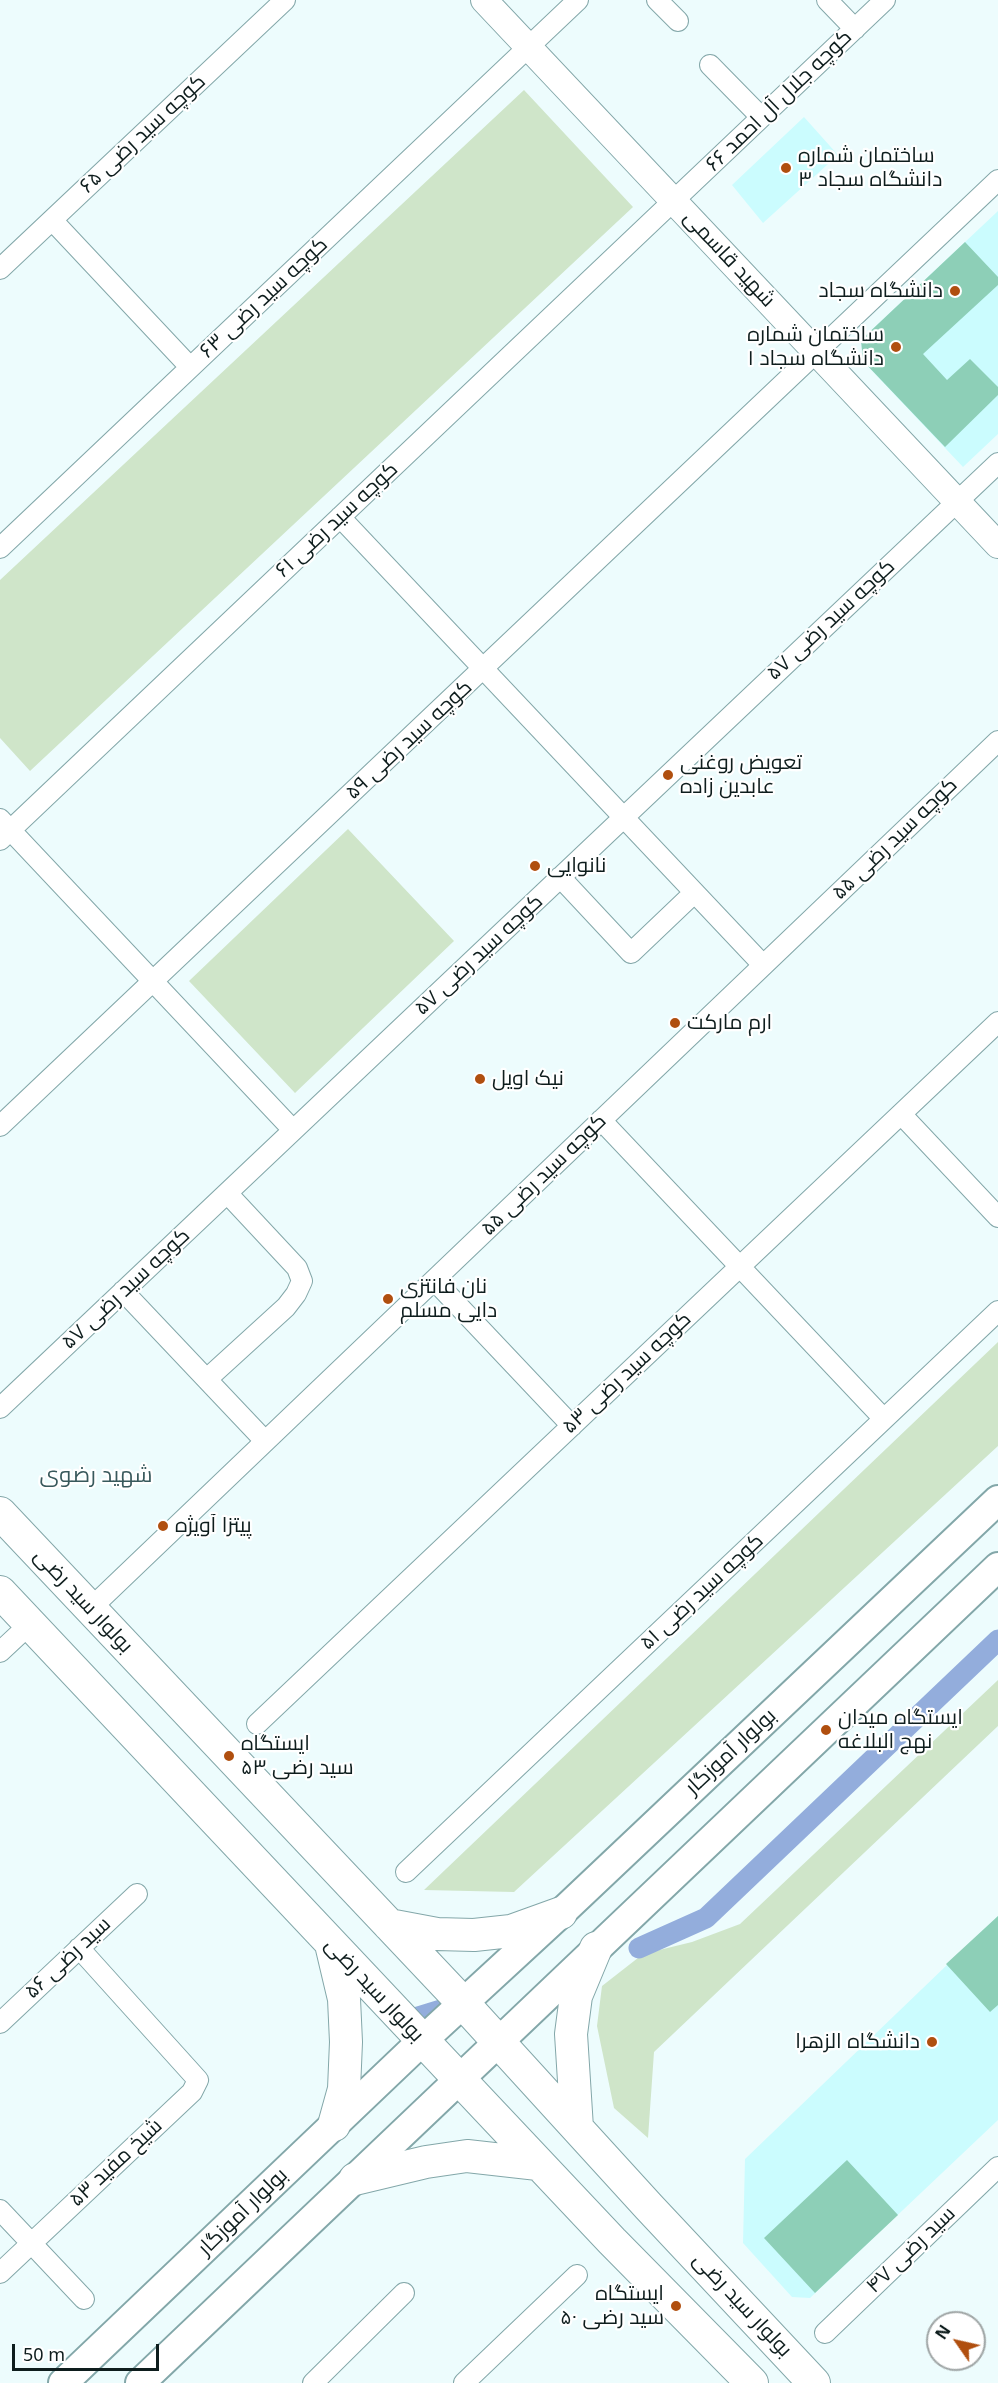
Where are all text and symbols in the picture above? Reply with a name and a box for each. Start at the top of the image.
street label: کوچه جلال آل احمد ۶۶ [701,25,857,177]
street label: کوچه سید رضی ۶۵ [75,69,211,199]
place label: ساختمان شماره ۳ دانشگاه سجاد [798,143,942,193]
marker: ساختمان شماره ۳ دانشگاه سجاد [779,161,793,175]
street label: شهید قاسمی [678,205,780,313]
street label: کوچه سید رضی ۶۳ [195,232,333,364]
place label: دانشگاه سجاد [818,278,943,304]
marker: دانشگاه سجاد [948,284,962,298]
place label: ساختمان شماره ۱ دانشگاه سجاد [747,322,884,372]
marker: ساختمان شماره ۱ دانشگاه سجاد [889,340,903,354]
street label: کوچه سید رضی ۶۱ [271,457,403,583]
street label: کوچه سید رضی ۵۷ [762,554,900,686]
street label: کوچه سید رضی ۵۹ [340,675,478,805]
place label: تعویض روغنی عابدین زاده [680,750,802,800]
marker: تعویض روغنی عابدین زاده [661,768,675,782]
street label: کوچه سید رضی ۵۵ [827,773,963,905]
place label: نانوایی [547,853,606,879]
marker: نانوایی [528,859,542,873]
street label: کوچه سید رضی ۵۷ [410,889,548,1021]
place label: ارم مارکت [687,1010,772,1036]
marker: ارم مارکت [668,1016,682,1030]
place label: نیک اویل [492,1066,564,1092]
marker: نیک اویل [473,1072,487,1086]
street label: کوچه سید رضی ۵۵ [476,1109,612,1241]
street label: کوچه سید رضی ۵۷ [57,1223,195,1355]
place label: نان فانتزی دایی مسلم [400,1274,497,1324]
marker: نان فانتزی دایی مسلم [381,1292,395,1306]
street label: کوچه سید رضی ۵۳ [557,1307,697,1439]
district label: شهید رضوی [40,1463,152,1489]
place label: پیتزا آویژه [175,1513,252,1539]
marker: پیتزا آویژه [156,1519,170,1533]
street label: کوچه سید رضی ۵۱ [635,1528,769,1656]
street label: بولوار سید رضی [28,1543,138,1659]
street label: بولوار آموزگار [680,1704,782,1800]
place label: ایستگاه میدان نهج البلاغه [838,1705,963,1755]
marker: ایستگاه میدان نهج البلاغه [819,1723,833,1737]
place label: ایستگاه سید رضی ۵۳ [241,1731,354,1781]
marker: ایستگاه سید رضی ۵۳ [222,1749,236,1763]
street label: سید رضی ۵۶ [20,1912,116,2004]
street label: بولوار سید رضی [319,1932,429,2048]
place label: دانشگاه الزهرا [795,2029,920,2055]
marker: دانشگاه الزهرا [925,2035,939,2049]
street label: شیخ مفید ۵۳ [64,2114,168,2212]
street label: بولوار آموزگار [193,2163,293,2261]
street label: سید رضی ۴۷ [861,2201,961,2299]
street label: بولوار سید رضی [687,2247,797,2363]
place label: ایستگاه سید رضی ۵۰ [560,2281,664,2331]
marker: ایستگاه سید رضی ۵۰ [669,2299,683,2313]
north arrow [926,2311,986,2371]
text: N [930,2321,955,2344]
scale bar [15,2332,162,2370]
text: 50 m [23,2342,65,2366]

